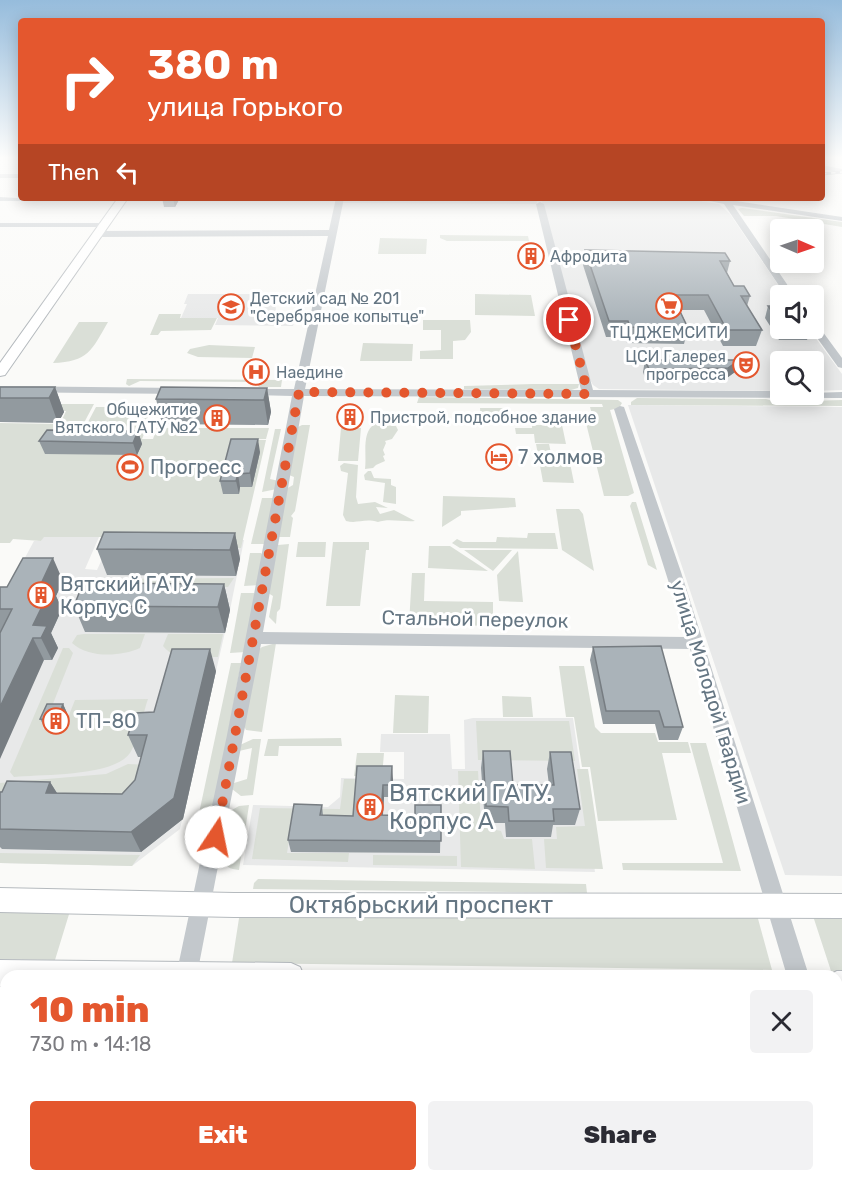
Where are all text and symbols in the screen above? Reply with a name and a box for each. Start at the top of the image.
text: 380 m [147,40,279,90]
icon: right [48,42,126,120]
text: улица Горького [147,91,343,123]
icon: left [111,156,144,189]
text: Then [48,159,99,186]
north arrow [770,219,824,273]
map controls [770,219,824,405]
building icon: Афродита [516,241,546,271]
place label: Афродита [550,247,627,266]
button: sound [770,285,824,339]
place label: Детский сад № 201 "Серебряное копытце" [250,289,424,326]
supermarket icon: ТЦ ДЖЕМСИТИ [654,291,684,321]
school or university icon: Детский сад № 201 "Серебряное копытце" [216,292,246,322]
pin [543,294,594,345]
icon: arrive [552,303,585,336]
place label: ТЦ ДЖЕМСИТИ [610,323,728,342]
place label: ЦСИ Галерея прогресса [625,347,726,384]
theatre icon: ЦСИ Галерея прогресса [731,350,761,380]
button: search [770,351,824,405]
hospital icon: Наедине [241,357,271,387]
place label: Наедине [276,363,343,382]
place label: Общежитие Вятского ГАТУ №2 [55,400,198,437]
building icon: Пристрой, подсобное здание [335,402,365,432]
building icon: Общежитие Вятского ГАТУ №2 [202,403,232,433]
place label: Пристрой, подсобное здание [370,408,597,427]
hotel icon: 7 холмов [484,442,514,472]
place label: 7 холмов [518,445,603,469]
sports icon: Прогресс [115,452,145,482]
place label: Прогресс [150,455,241,479]
place label: Вятский ГАТУ. Корпус С [60,572,196,619]
street label: улица Молодой Гвардии [666,577,756,807]
building icon: Вятский ГАТУ. Корпус С [26,580,56,610]
street label: Стальной переулок [381,605,569,633]
building icon: ТП-80 [41,706,71,736]
place label: ТП-80 [76,709,137,733]
place label: Вятский ГАТУ. Корпус А [389,779,552,835]
building icon: Вятский ГАТУ. Корпус А [355,792,385,822]
position arrow [184,805,248,869]
street label: Октябрьский проспект [289,891,553,919]
text: 10 min [30,988,149,1031]
button: close [750,990,813,1053]
text: 730 m · 14:18 [30,1032,151,1056]
button: Exit [30,1101,416,1170]
button: Share [428,1101,813,1170]

